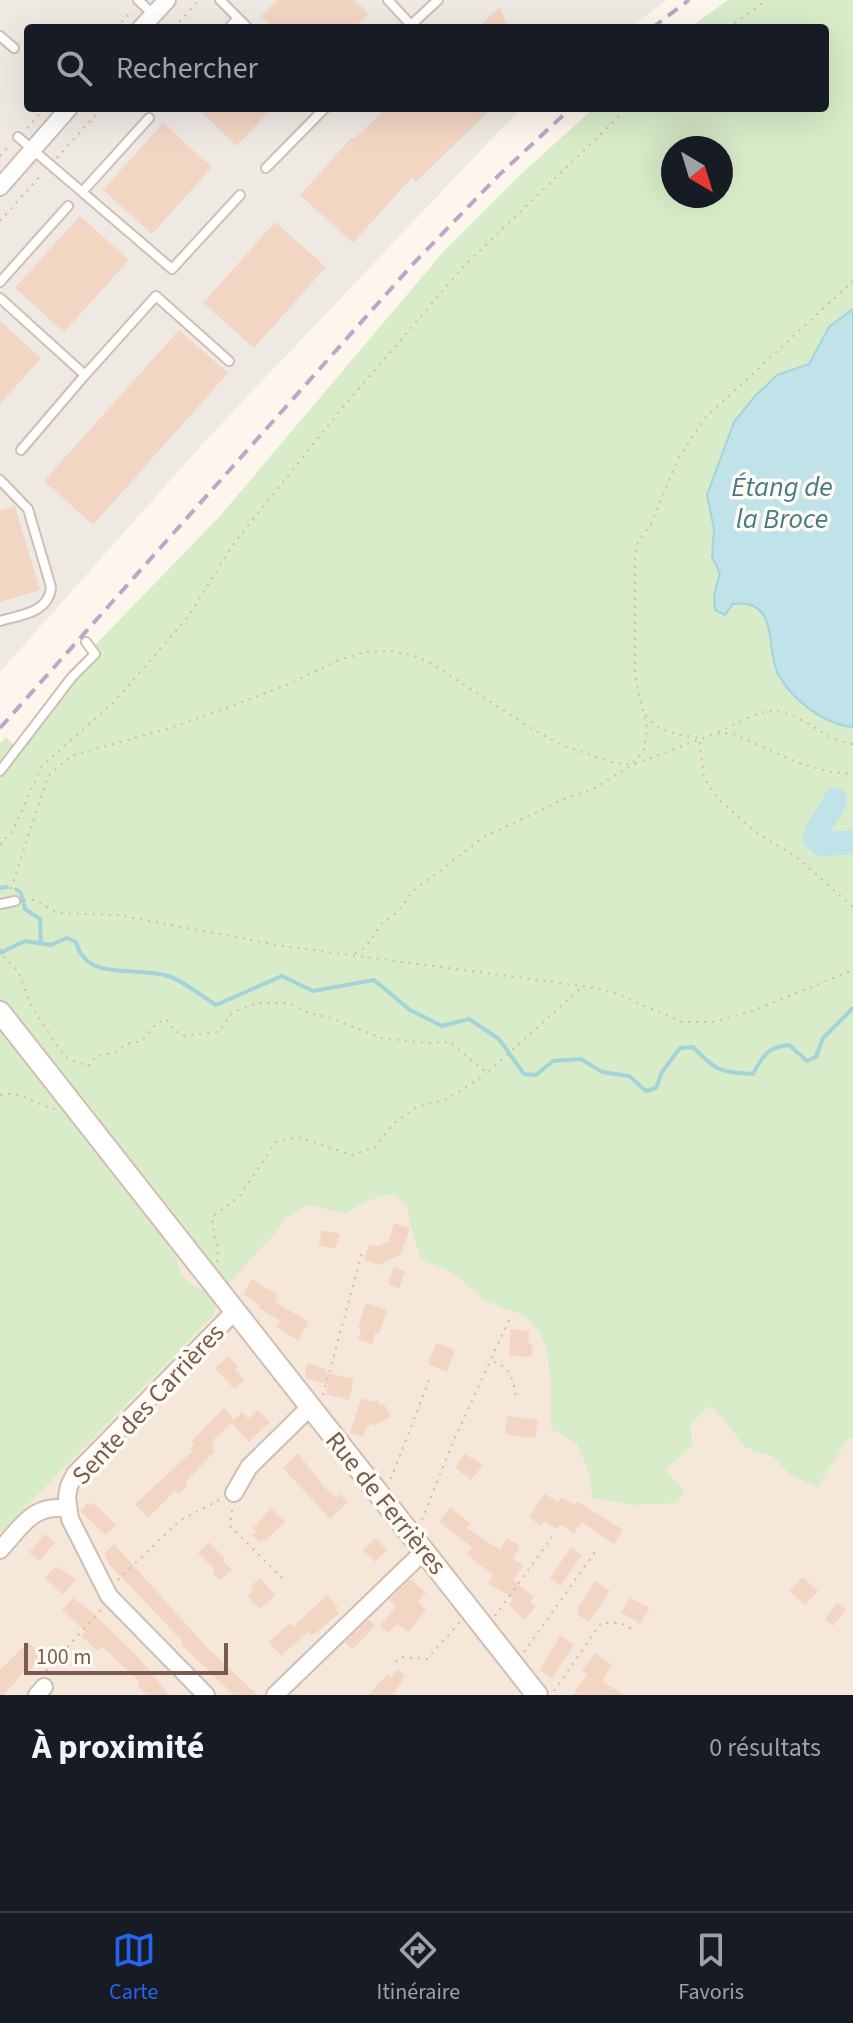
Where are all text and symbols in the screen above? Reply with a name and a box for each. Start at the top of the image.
search box [24,24,829,112]
icon: search [52,46,96,90]
text: Rechercher [116,47,258,90]
north arrow [661,136,733,208]
water label: Étang de la Broce [731,467,833,539]
street label: Sente des Carrières [63,1315,233,1493]
street label: Rue de Ferrières [317,1423,455,1583]
scale bar [24,1639,228,1675]
text: 100 m [36,1641,91,1673]
text: À proximité [32,1723,204,1772]
text: 0 résultats [709,1729,821,1766]
tab: Carte [109,1928,158,2008]
tab: Itinéraire [377,1928,460,2008]
tab: Favoris [678,1928,744,2008]

